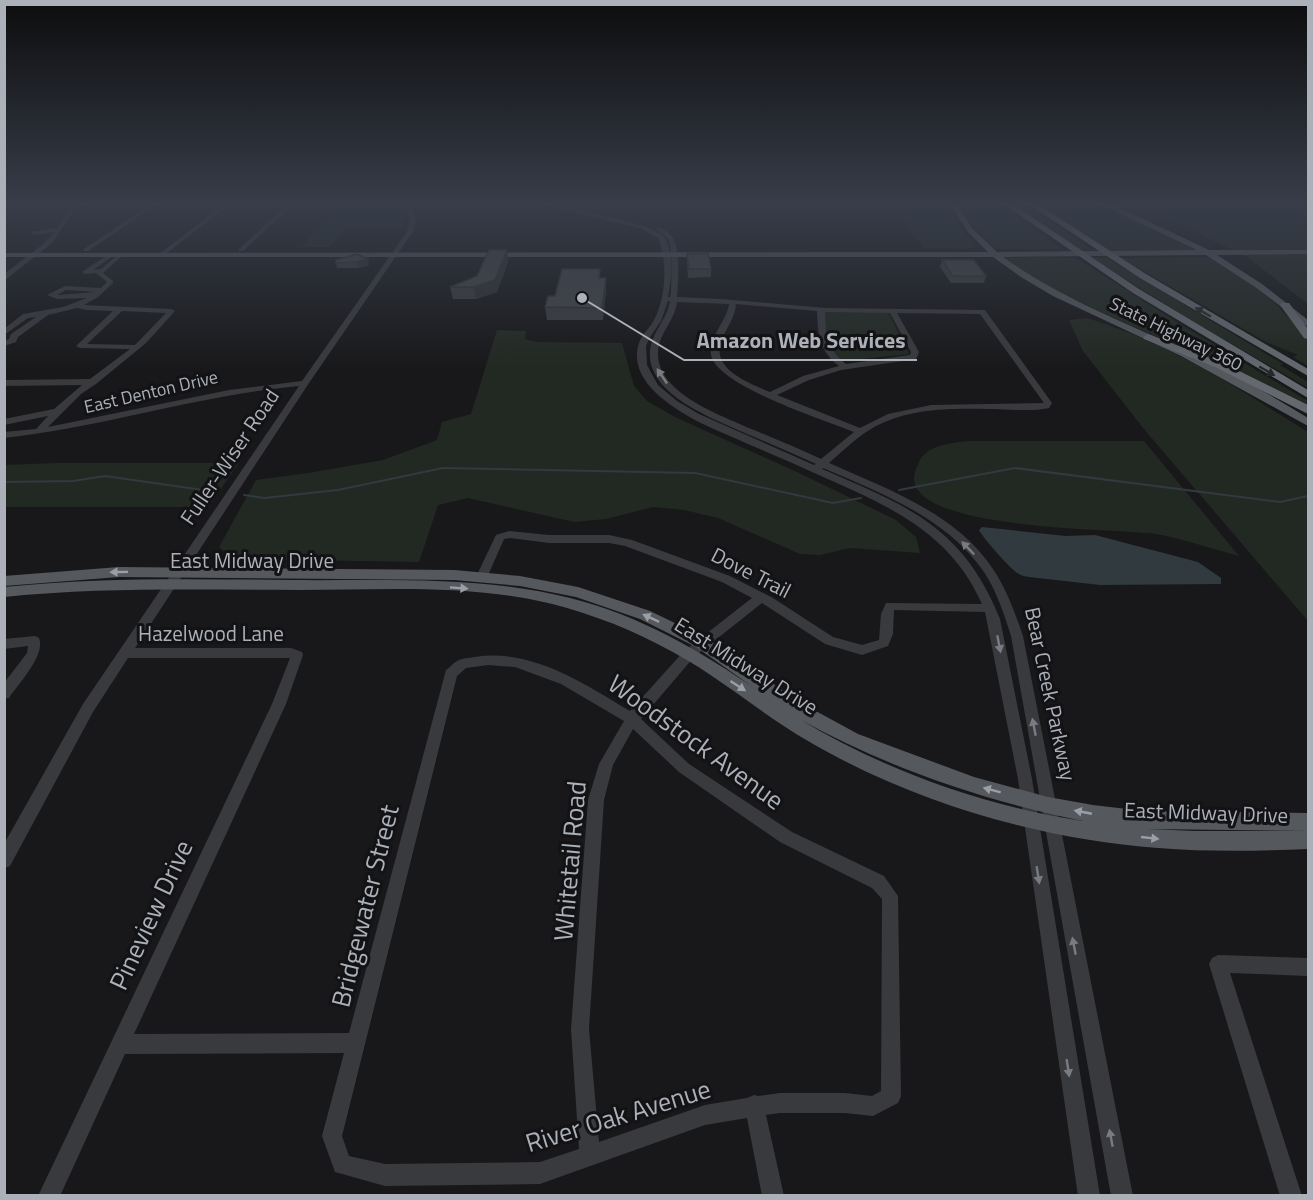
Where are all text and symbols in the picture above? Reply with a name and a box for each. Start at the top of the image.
street label: State Highway 360 [1105,290,1247,377]
one-way arrow [1195,307,1211,318]
callout: Amazon Web Services [684,320,917,360]
text: Amazon Web Services [696,323,906,357]
street label: East Denton Drive [81,363,221,420]
one-way arrow [1259,365,1275,376]
one-way arrow [656,369,668,385]
street label: Fuller-Wiser Road [172,382,287,531]
street label: Dove Trail [706,538,797,606]
one-way arrow [961,540,975,555]
street label: East Midway Drive [170,544,334,576]
one-way arrow [110,567,129,577]
one-way arrow [449,584,468,593]
street label: Bear Creek Parkway [1017,604,1085,784]
street label: East Midway Drive [668,608,825,722]
one-way arrow [642,613,660,623]
street label: Hazelwood Lane [138,617,284,649]
one-way arrow [995,635,1004,654]
street label: Woodstock Avenue [600,664,793,819]
one-way arrow [730,680,746,691]
one-way arrow [1029,718,1038,737]
street label: Whitetail Road [543,779,596,943]
one-way arrow [983,785,1001,795]
street label: East Midway Drive [1123,793,1289,831]
street label: Bridgewater Street [320,800,409,1011]
one-way arrow [1073,807,1092,816]
street label: Pineview Drive [99,833,202,996]
one-way arrow [1140,833,1159,843]
one-way arrow [1034,866,1043,885]
one-way arrow [1069,937,1078,956]
one-way arrow [1064,1059,1073,1078]
street label: River Oak Avenue [521,1069,715,1162]
one-way arrow [1106,1128,1115,1147]

